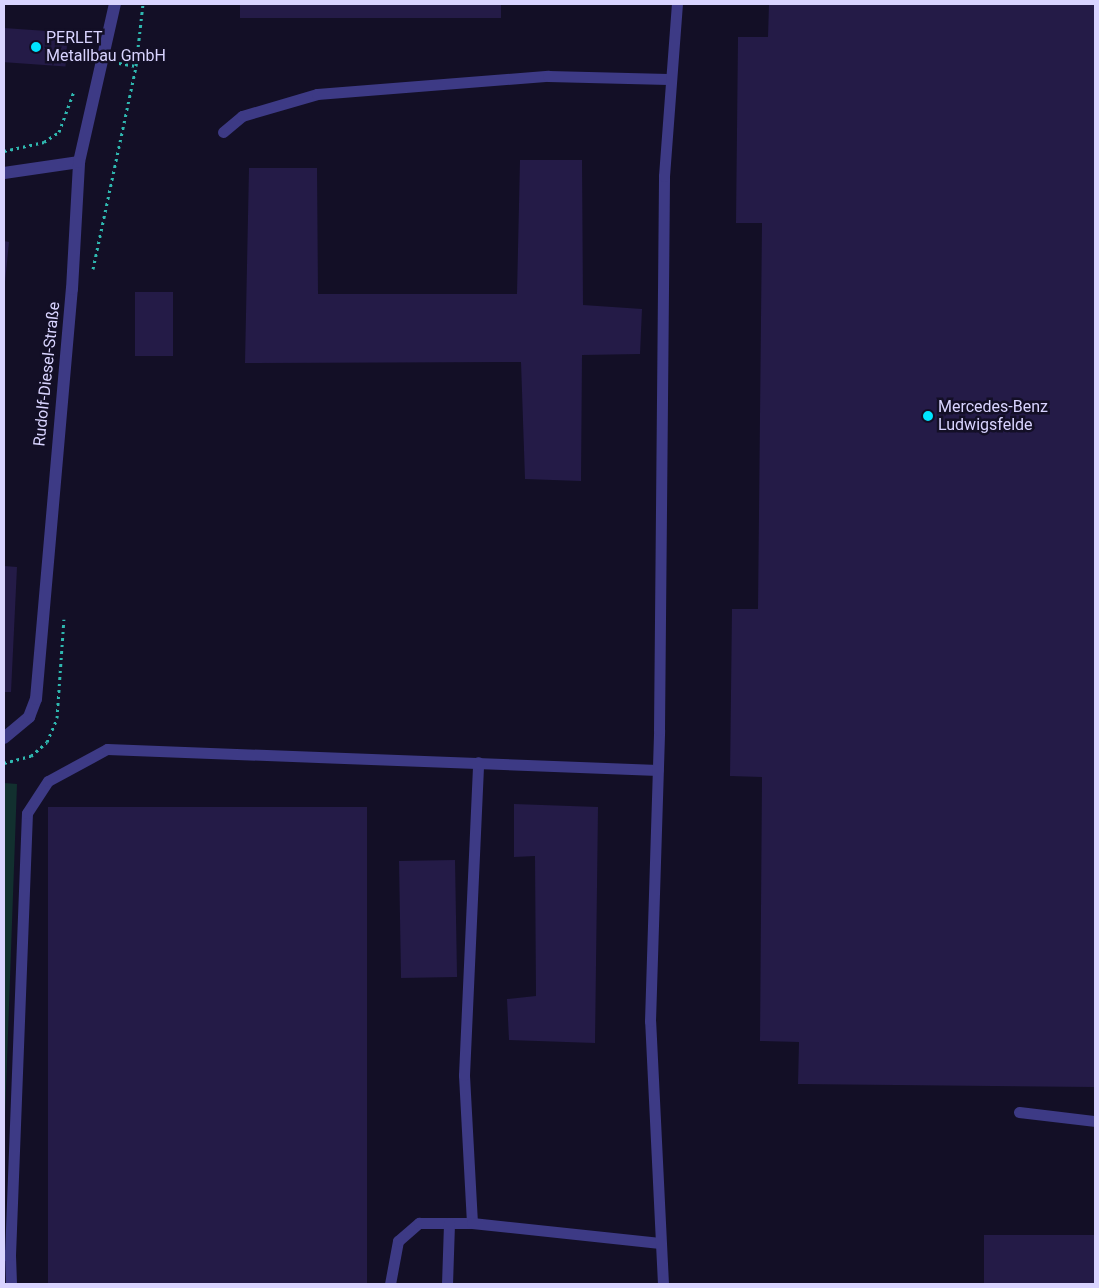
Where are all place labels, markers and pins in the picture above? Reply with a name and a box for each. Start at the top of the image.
place label: PERLET Metallbau GmbH [46,28,166,66]
marker: PERLET Metallbau GmbH [30,41,42,53]
place label: Mercedes-Benz Ludwigsfelde [938,397,1048,435]
marker: Mercedes-Benz Ludwigsfelde [922,410,934,422]

